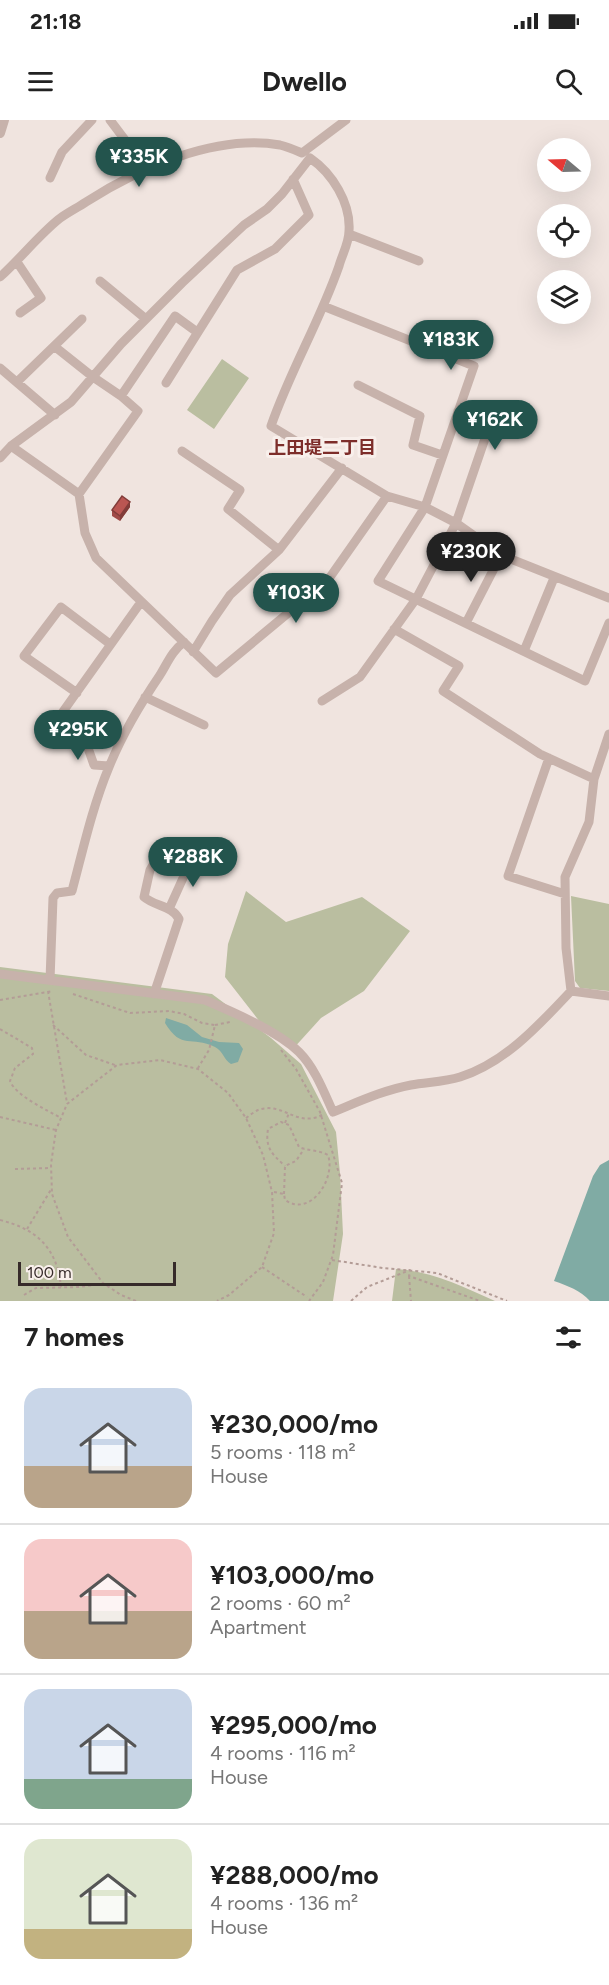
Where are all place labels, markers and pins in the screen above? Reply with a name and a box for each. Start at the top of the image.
pin: ¥335K [97,137,181,188]
pin: ¥183K [409,320,493,371]
pin: ¥162K [453,400,537,451]
pin: ¥230K [429,532,513,583]
pin: ¥103K [254,573,338,624]
pin: ¥295K [36,710,120,761]
pin: ¥288K [151,837,235,888]

